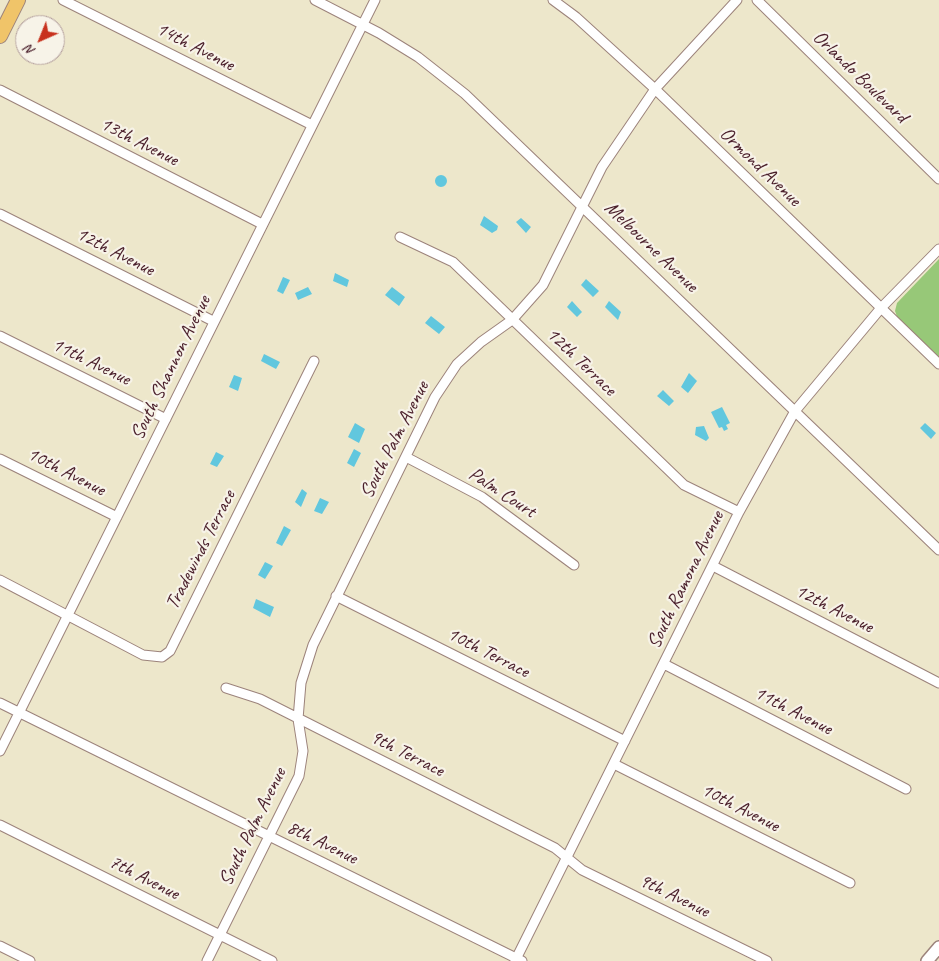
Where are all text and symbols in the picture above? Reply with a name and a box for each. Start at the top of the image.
north arrow [15,15,65,65]
street label: 14th Avenue [152,17,238,77]
street label: Orlando Boulevard [807,26,913,128]
text: N [21,41,39,60]
street label: 13th Avenue [96,112,182,172]
street label: Ormond Avenue [714,122,806,212]
street label: Melbourne Avenue [599,196,703,298]
street label: 12th Avenue [72,222,158,282]
street label: South Shannon Avenue [126,292,216,444]
street label: 12th Terrace [541,323,621,401]
street label: 11th Avenue [48,333,134,391]
street label: South Palm Avenue [355,377,435,503]
street label: 10th Avenue [23,442,109,502]
street label: Palm Court [464,462,540,524]
street label: Tradewinds Terrace [161,486,241,614]
street label: South Ramona Avenue [642,507,730,653]
street label: 12th Avenue [791,579,877,639]
street label: 10th Terrace [443,622,533,684]
street label: 11th Avenue [750,681,836,741]
street label: 9th Terrace [366,725,448,783]
street label: South Palm Avenue [214,764,292,890]
street label: 10th Avenue [697,778,783,838]
street label: 8th Avenue [283,816,361,870]
street label: 7th Avenue [105,850,183,906]
street label: 9th Avenue [635,869,713,923]

